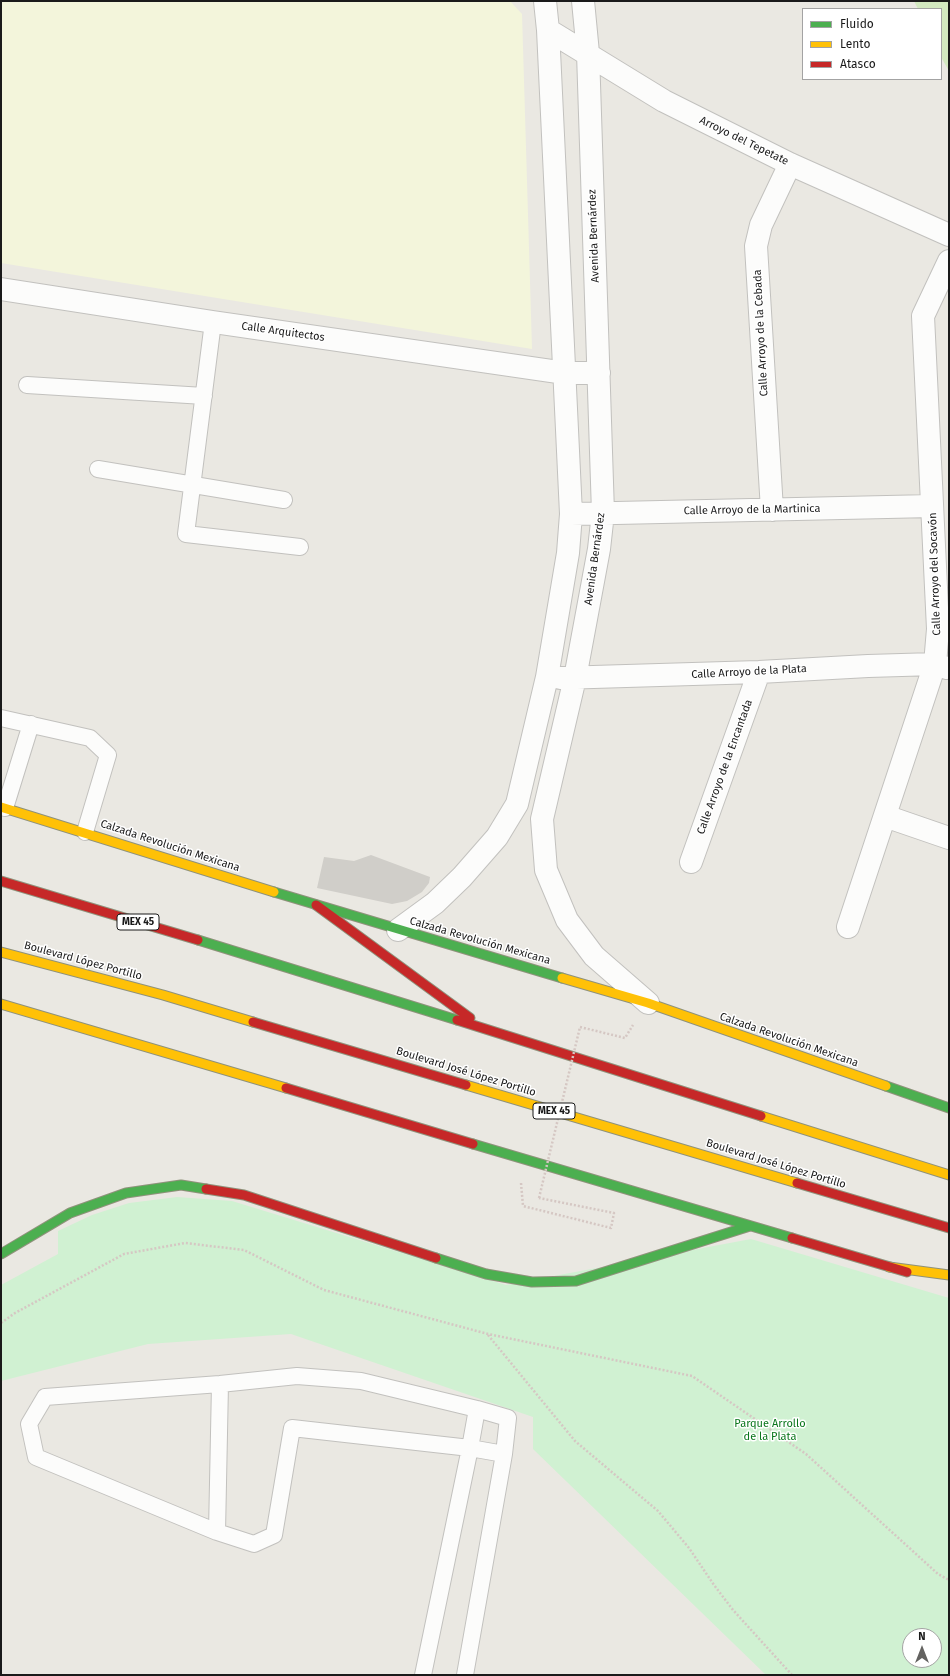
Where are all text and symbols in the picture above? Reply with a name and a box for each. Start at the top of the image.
legend [802,8,942,80]
text: Fluido [840,17,874,31]
text: Lento [840,37,870,51]
text: Atasco [840,57,876,71]
street label: Arroyo del Tepetate [697,114,791,168]
street label: Avenida Bernárdez [586,189,602,283]
street label: Calle Arroyo de la Cebada [751,269,771,397]
street label: Calle Arquitectos [241,320,325,344]
street label: Calle Arroyo de la Martinica [683,502,821,518]
street label: Avenida Bernárdez [582,512,608,606]
street label: Calle Arroyo del Socavón [926,512,944,636]
street label: Calle Arroyo de la Plata [691,662,807,682]
street label: Calle Arroyo de la Encantada [694,698,756,836]
street label: Calzada Revolución Mexicana [99,817,241,875]
road number: MEX 45 [117,914,159,930]
street label: Calzada Revolución Mexicana [408,915,552,967]
street label: Boulevard López Portillo [23,939,143,983]
street label: Calzada Revolución Mexicana [718,1010,860,1070]
street label: Boulevard José López Portillo [394,1044,538,1100]
road number: MEX 45 [533,1103,575,1119]
street label: Boulevard José López Portillo [704,1136,848,1192]
park label: Parque Arrollo de la Plata [734,1417,806,1443]
north arrow [902,1628,942,1668]
text: N [918,1630,926,1643]

